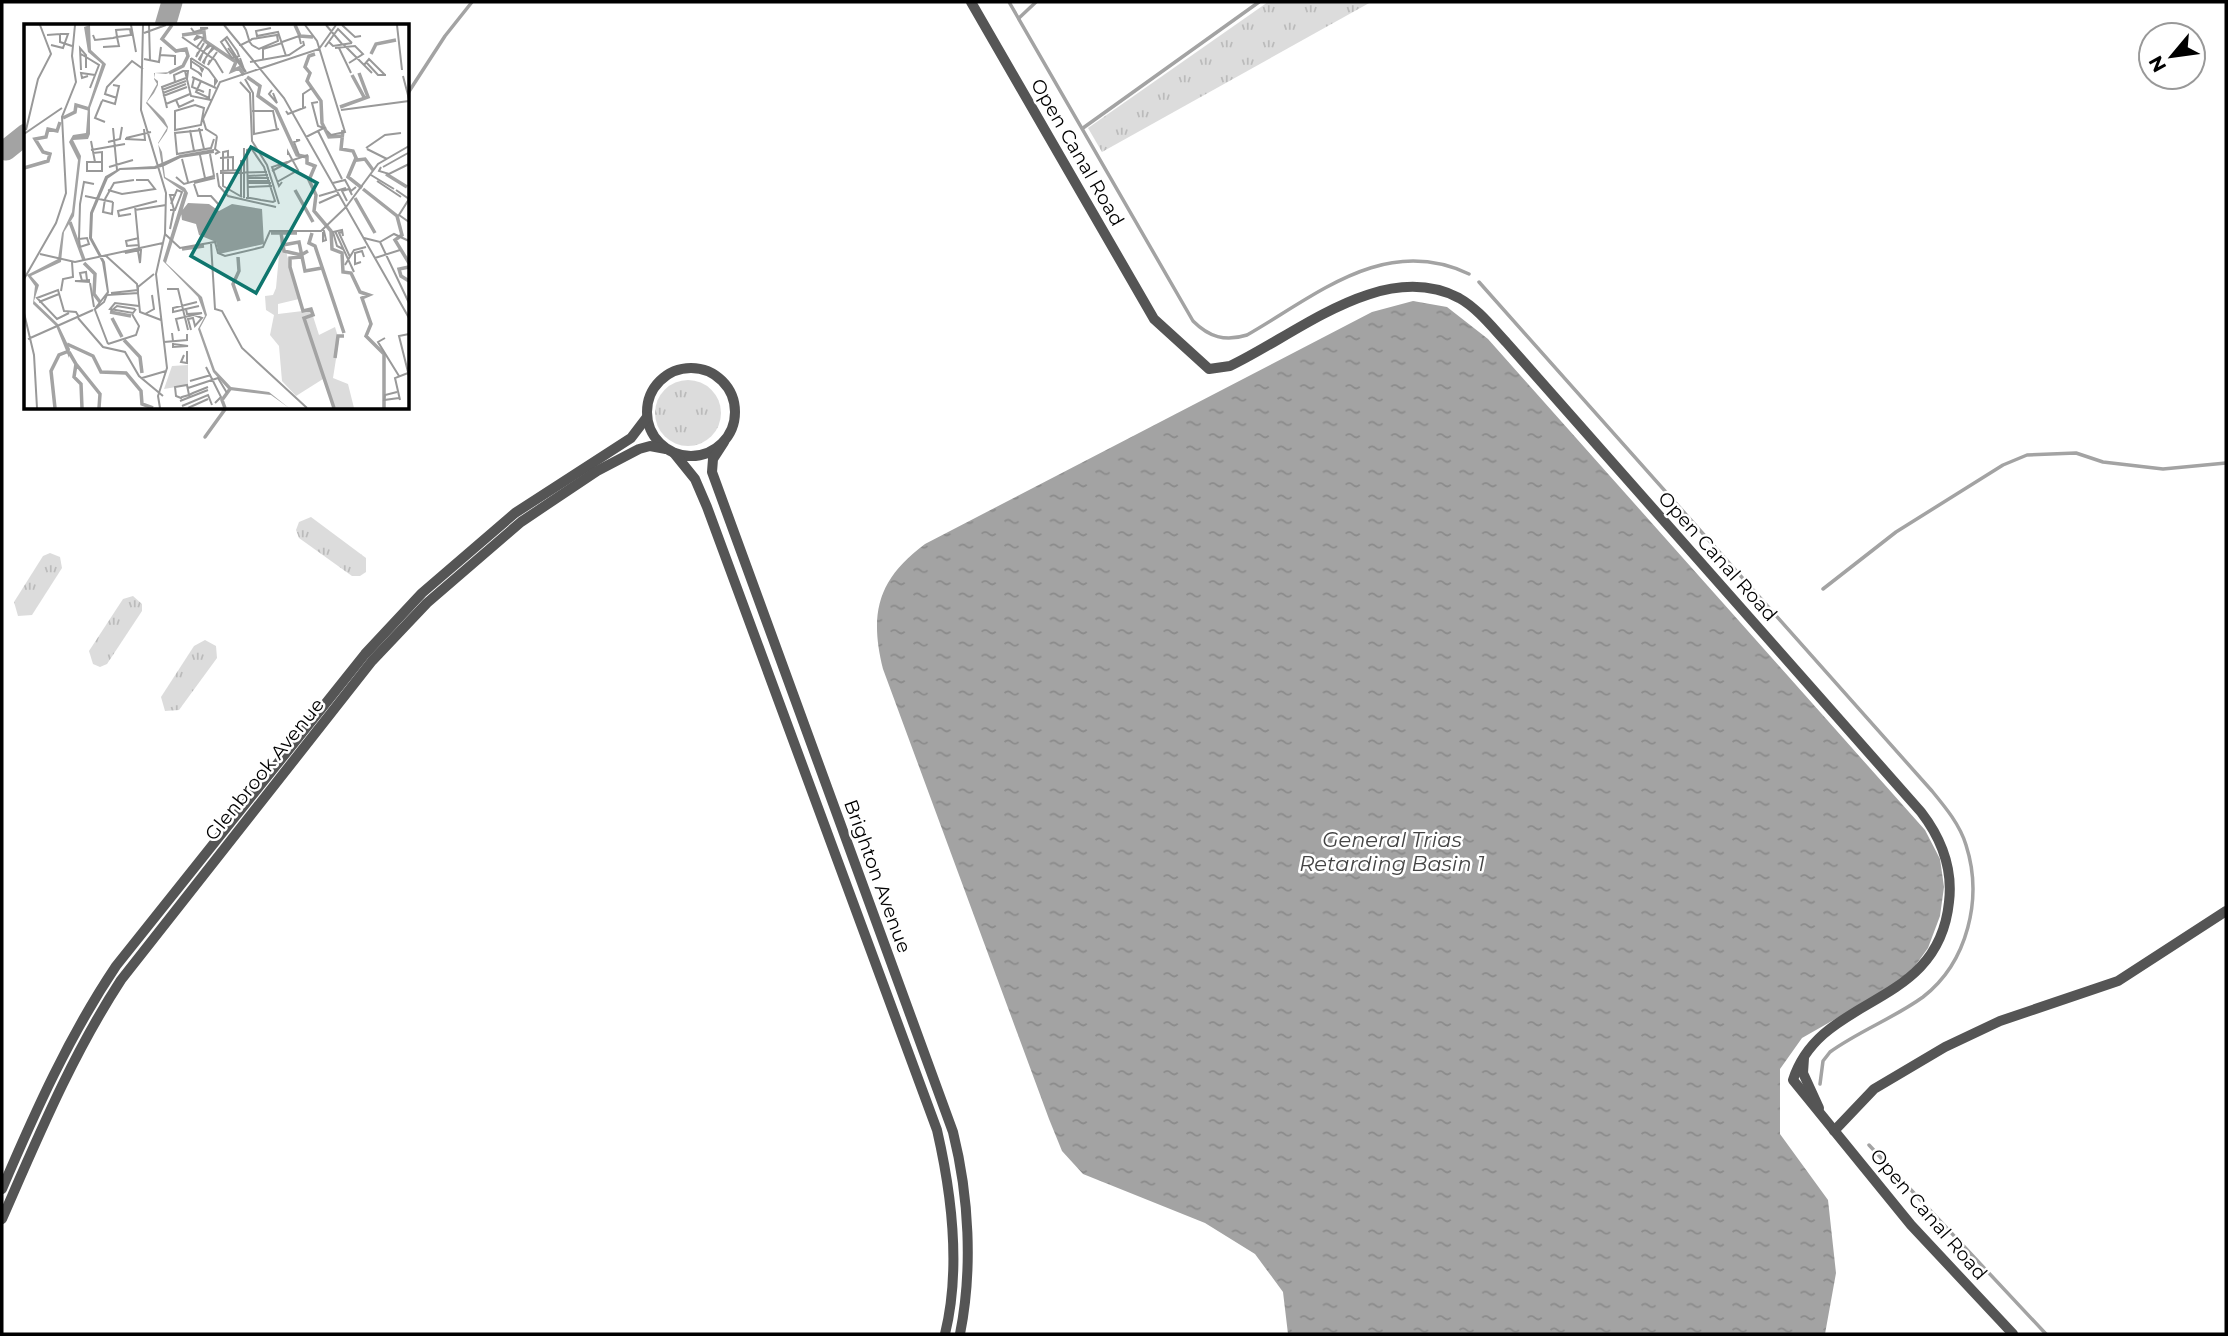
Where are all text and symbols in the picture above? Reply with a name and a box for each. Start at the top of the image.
north arrow [2137,21,2207,91]
inset map [24,24,410,410]
text: N [2144,52,2171,76]
street label: Open Canal Road [1026,74,1129,230]
street label: Open Canal Road [1653,487,1782,626]
street label: Glenbrook Avenue [200,694,329,845]
street label: Brighton Avenue [839,796,916,956]
water label: General Trias Retarding Basin 1 [1299,827,1485,876]
street label: Open Canal Road [1865,1144,1992,1285]

